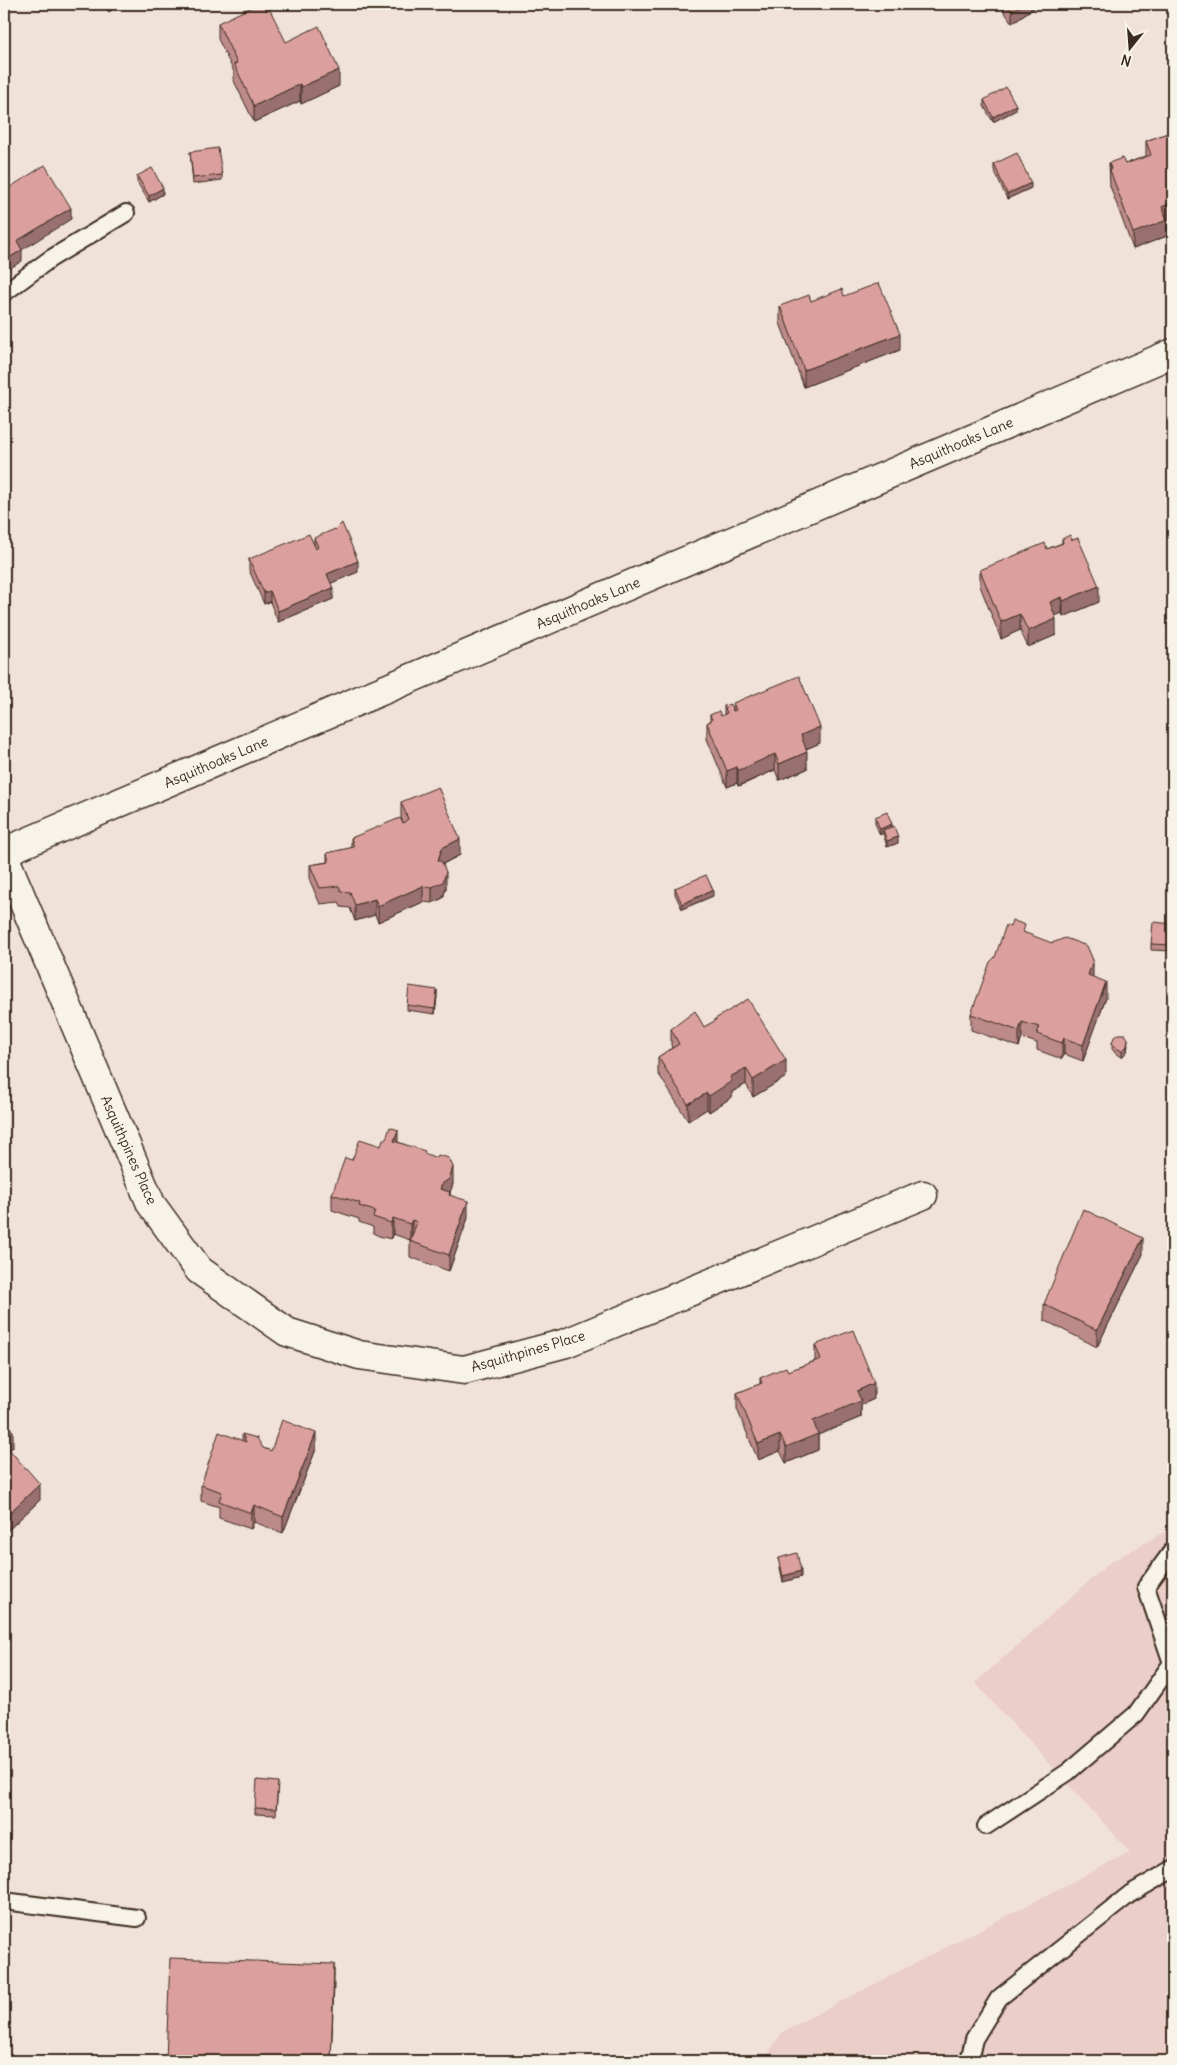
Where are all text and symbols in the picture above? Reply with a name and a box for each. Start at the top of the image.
north arrow [1104,22,1154,72]
text: N [1119,50,1133,70]
street label: Asquithoaks Lane [906,413,1016,473]
street label: Asquithoaks Lane [533,573,643,633]
street label: Asquithoaks Lane [161,732,271,792]
street label: Asquithpines Place [97,1093,161,1207]
street label: Asquithpines Place [469,1326,587,1376]

